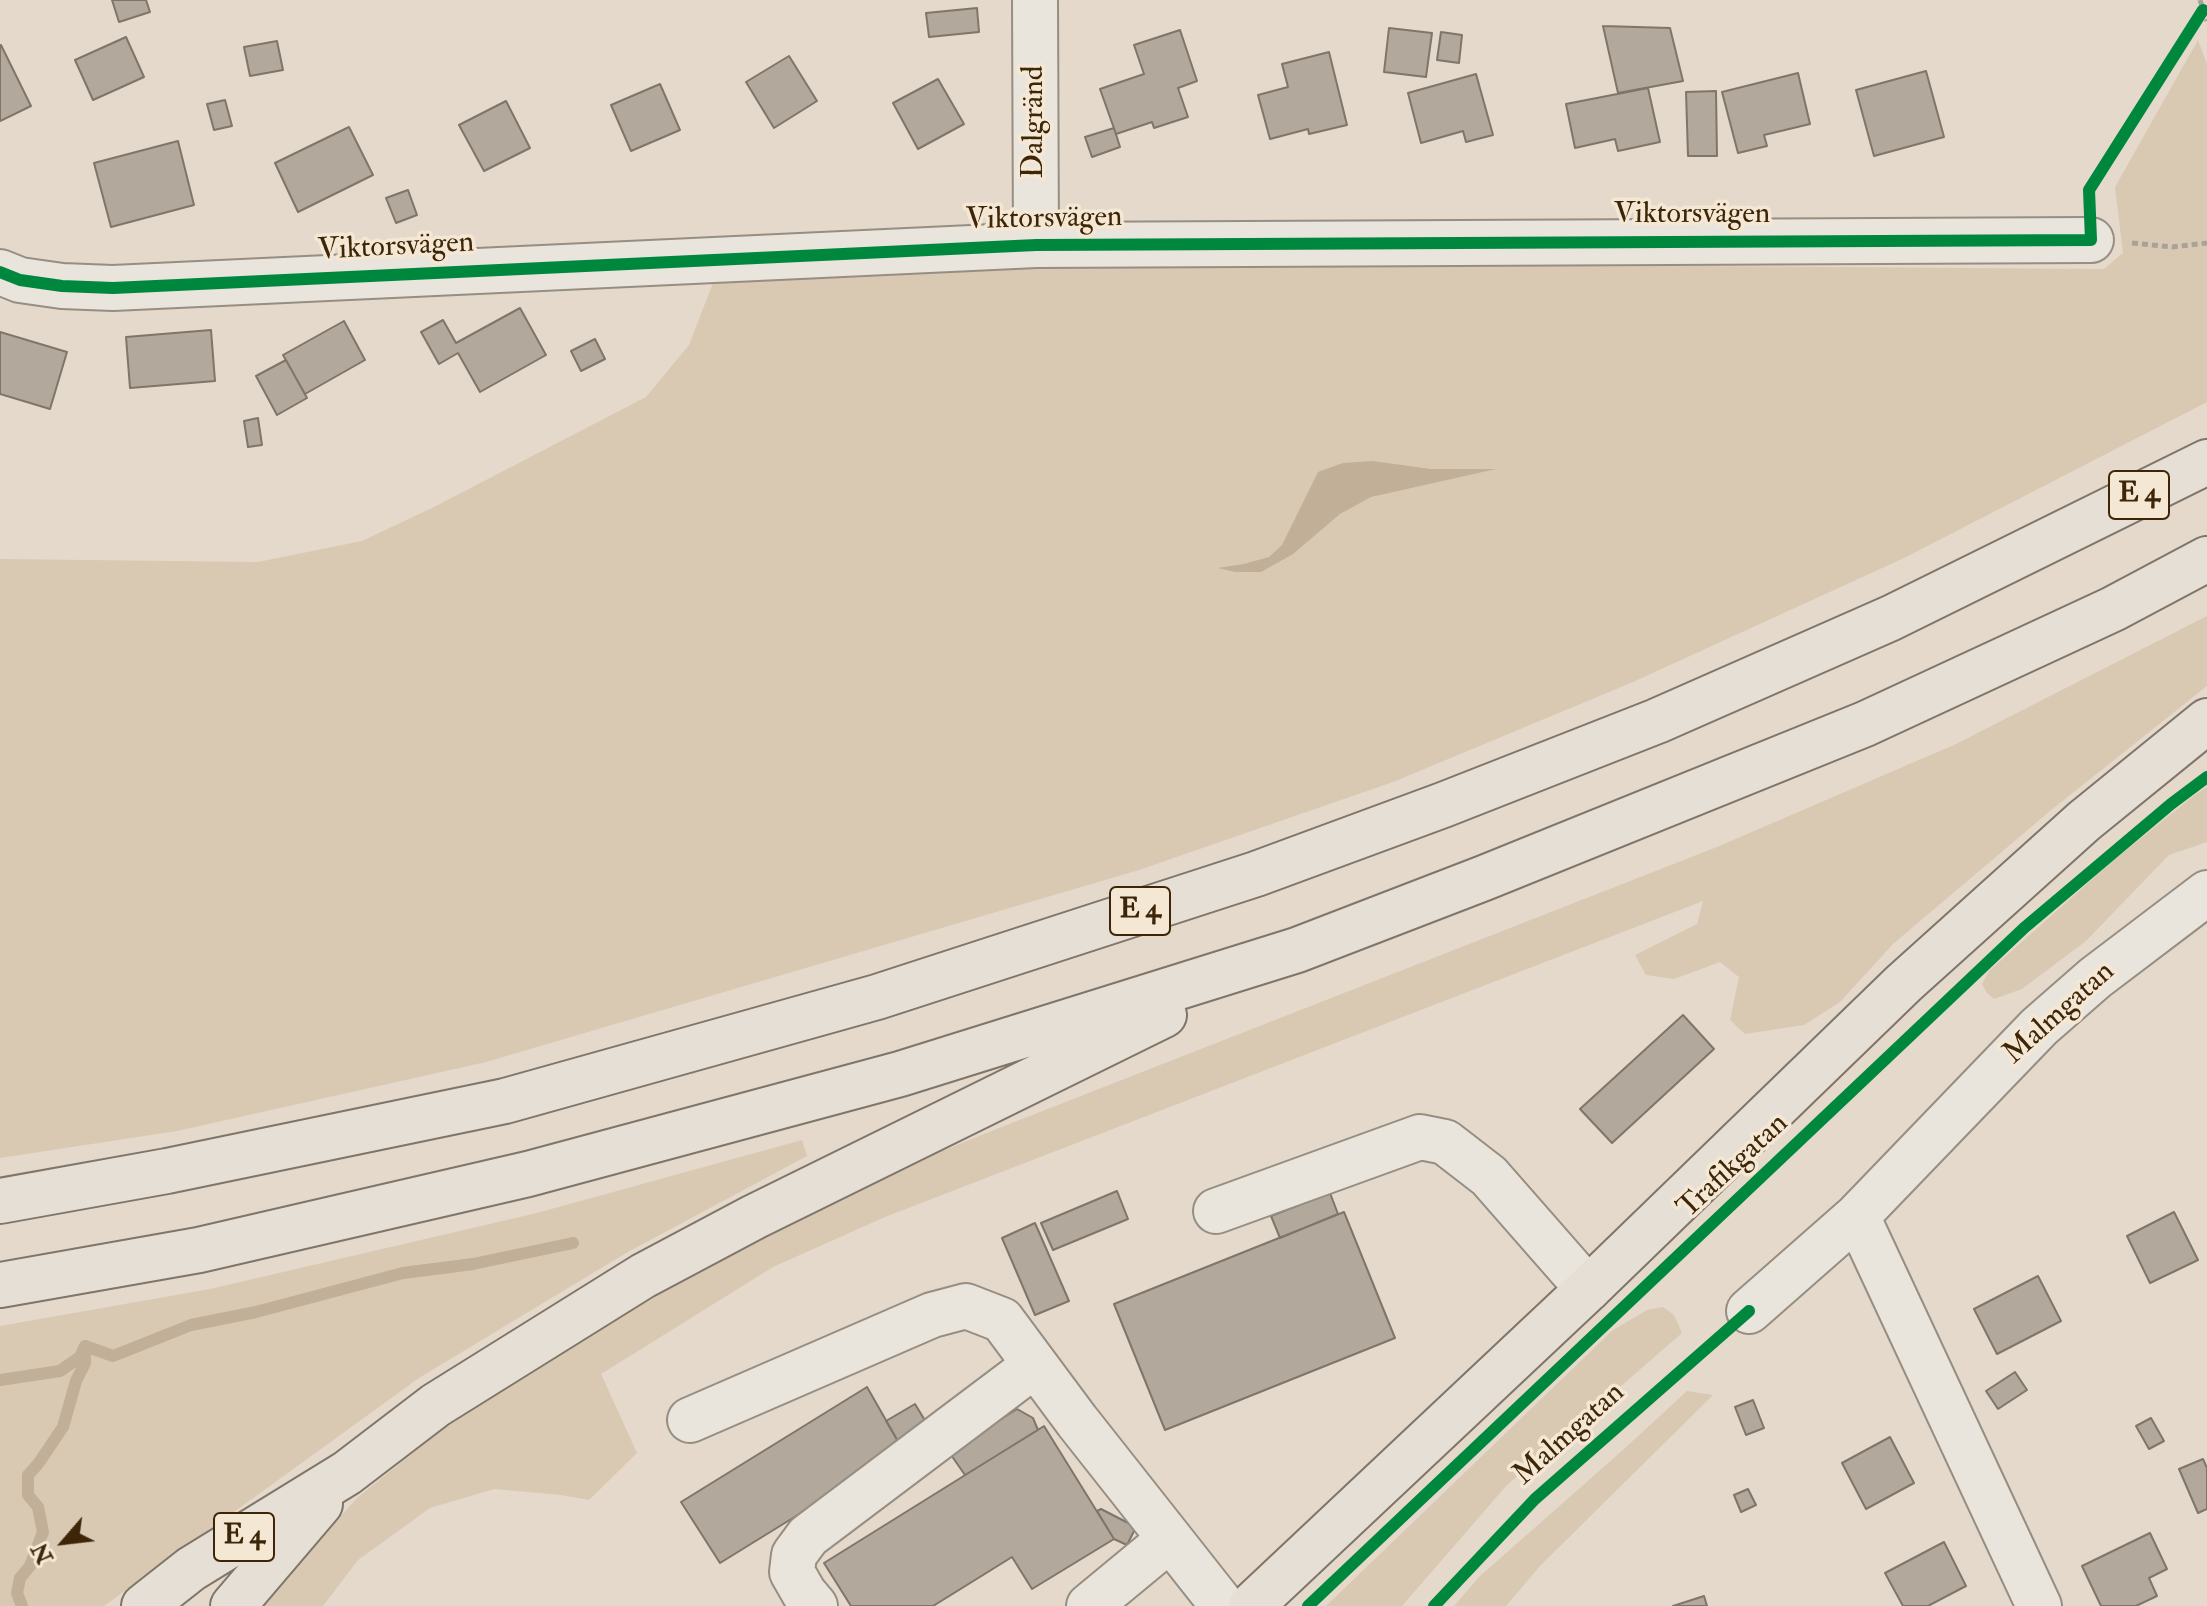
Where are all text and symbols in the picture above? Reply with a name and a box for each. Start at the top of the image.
street label: Dalgränd [1018,66,1054,178]
street label: Viktorsvägen [1614,198,1770,234]
street label: Viktorsvägen [965,201,1123,239]
street label: Viktorsvägen [317,226,475,270]
road number: E 4 [2109,471,2169,519]
road number: E 4 [1110,887,1170,935]
street label: Malmgatan [1997,955,2123,1073]
street label: Trafikgatan [1671,1107,1797,1227]
street label: Malmgatan [1507,1376,1633,1494]
north arrow [24,1502,104,1582]
road number: E 4 [214,1513,274,1561]
text: N [26,1538,60,1569]

